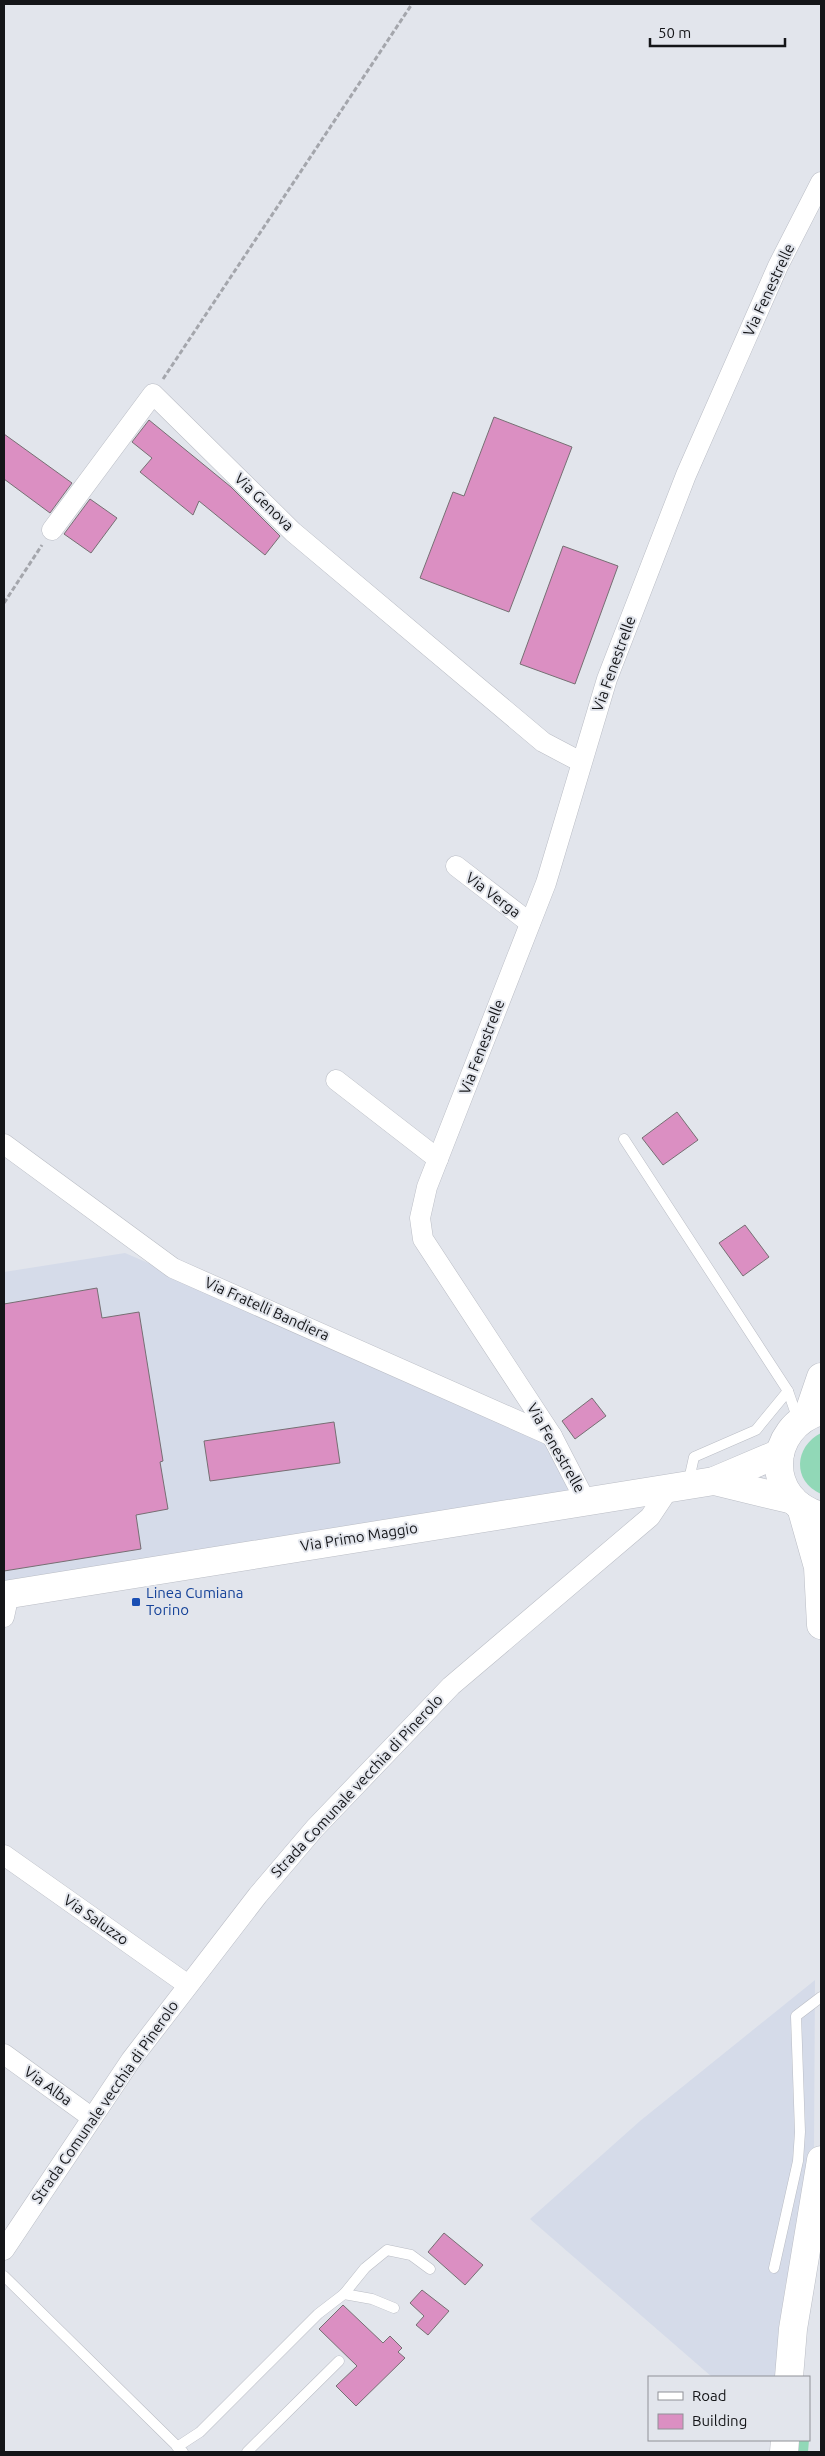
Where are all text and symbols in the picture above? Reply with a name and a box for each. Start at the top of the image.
scale bar [650,15,785,47]
text: 50 m [658,24,691,41]
street label: Via Fenestrelle [740,241,797,339]
street label: Via Genova [231,469,297,534]
street label: Via Fenestrelle [588,614,639,714]
street label: Via Verga [463,869,524,921]
street label: Via Fenestrelle [456,997,507,1097]
street label: Via Fratelli Bandiera [202,1273,332,1344]
street label: Via Fenestrelle [524,1400,589,1495]
street label: Via Primo Maggio [299,1519,419,1554]
place label: Linea Cumiana Torino [146,1584,243,1618]
marker: Linea Cumiana Torino [130,1596,142,1608]
street label: Strada Comunale vecchia di Pinerolo [267,1691,446,1881]
street label: Via Saluzzo [61,1891,132,1948]
street label: Strada Comunale vecchia di Pinerolo [28,1997,181,2206]
street label: Via Alba [21,2063,76,2109]
legend [648,2376,810,2441]
text: Road [692,2387,727,2404]
text: Building [692,2412,747,2429]

